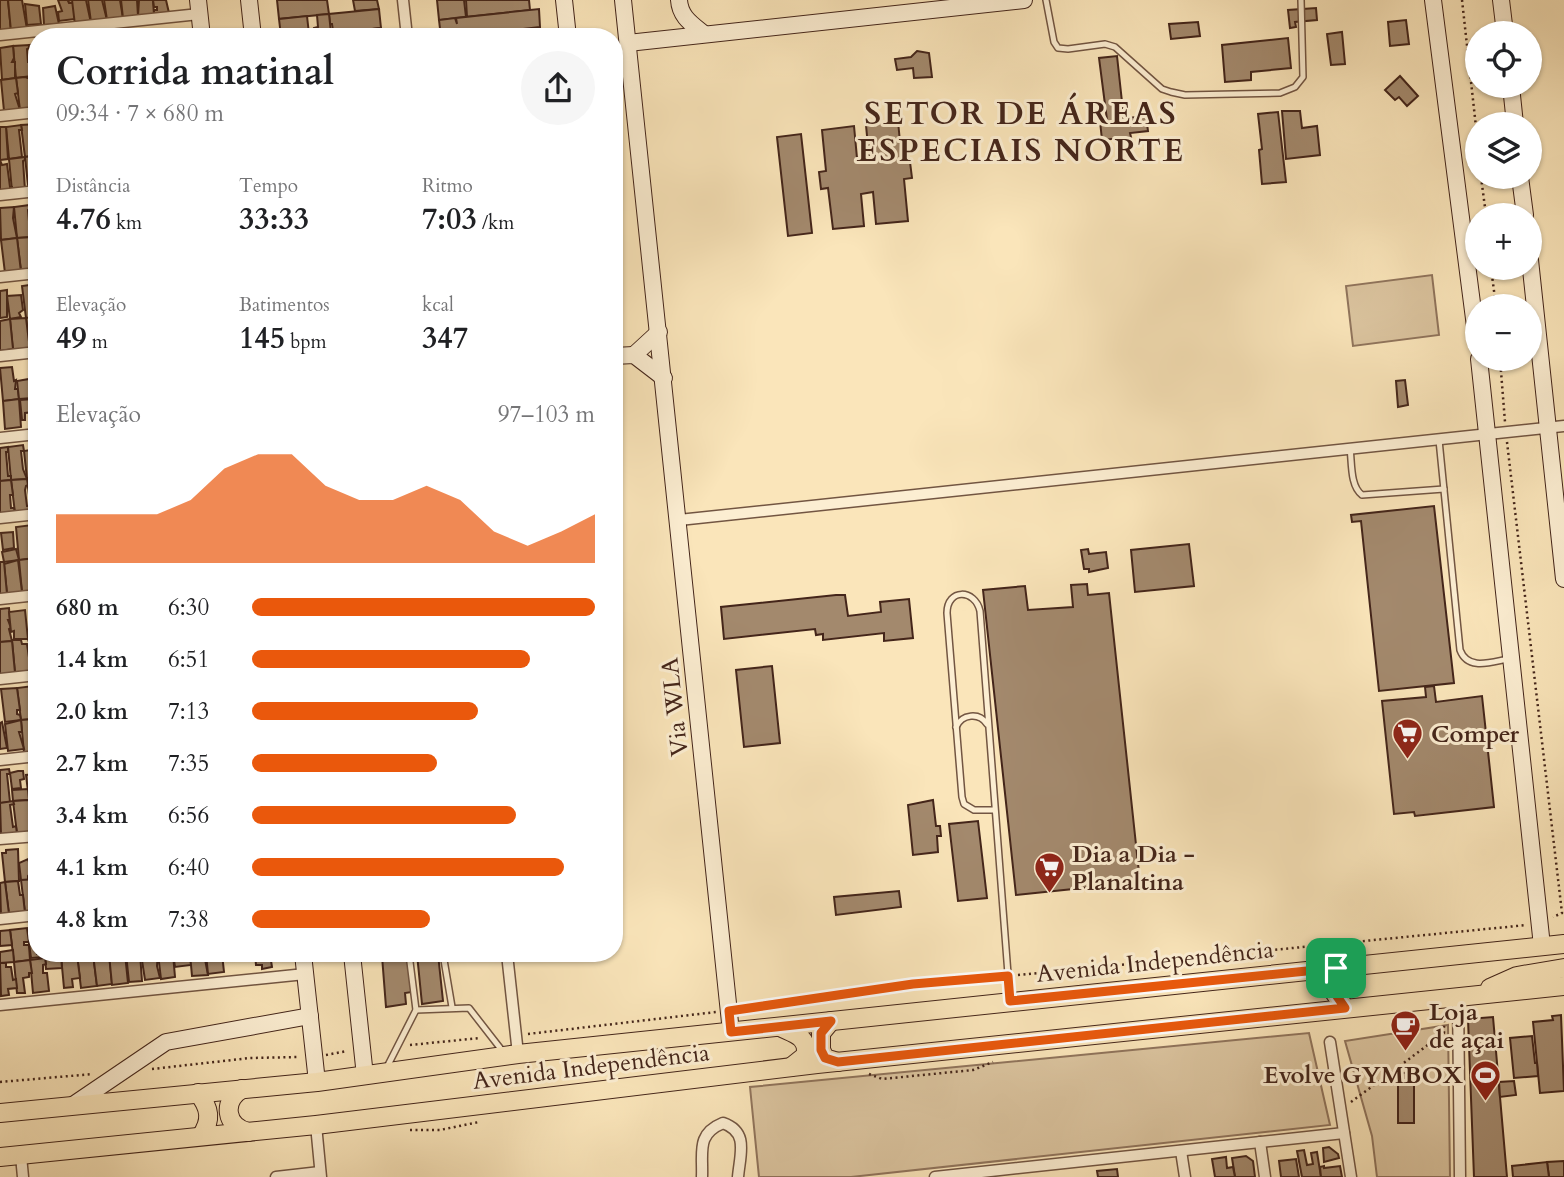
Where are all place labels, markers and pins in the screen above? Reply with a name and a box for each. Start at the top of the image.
supermarket icon: Comper [1391,717,1425,761]
place label: Comper [1431,718,1520,751]
place label: Dia a Dia - Planaltina [1072,838,1195,899]
supermarket icon: Dia a Dia - Planaltina [1032,851,1066,895]
pin [1306,938,1366,998]
place label: Loja de açai [1429,996,1504,1057]
cafe icon: Loja de açai [1389,1009,1423,1053]
sports icon: Evolve GYMBOX [1469,1058,1503,1102]
place label: Evolve GYMBOX [1263,1059,1464,1092]

